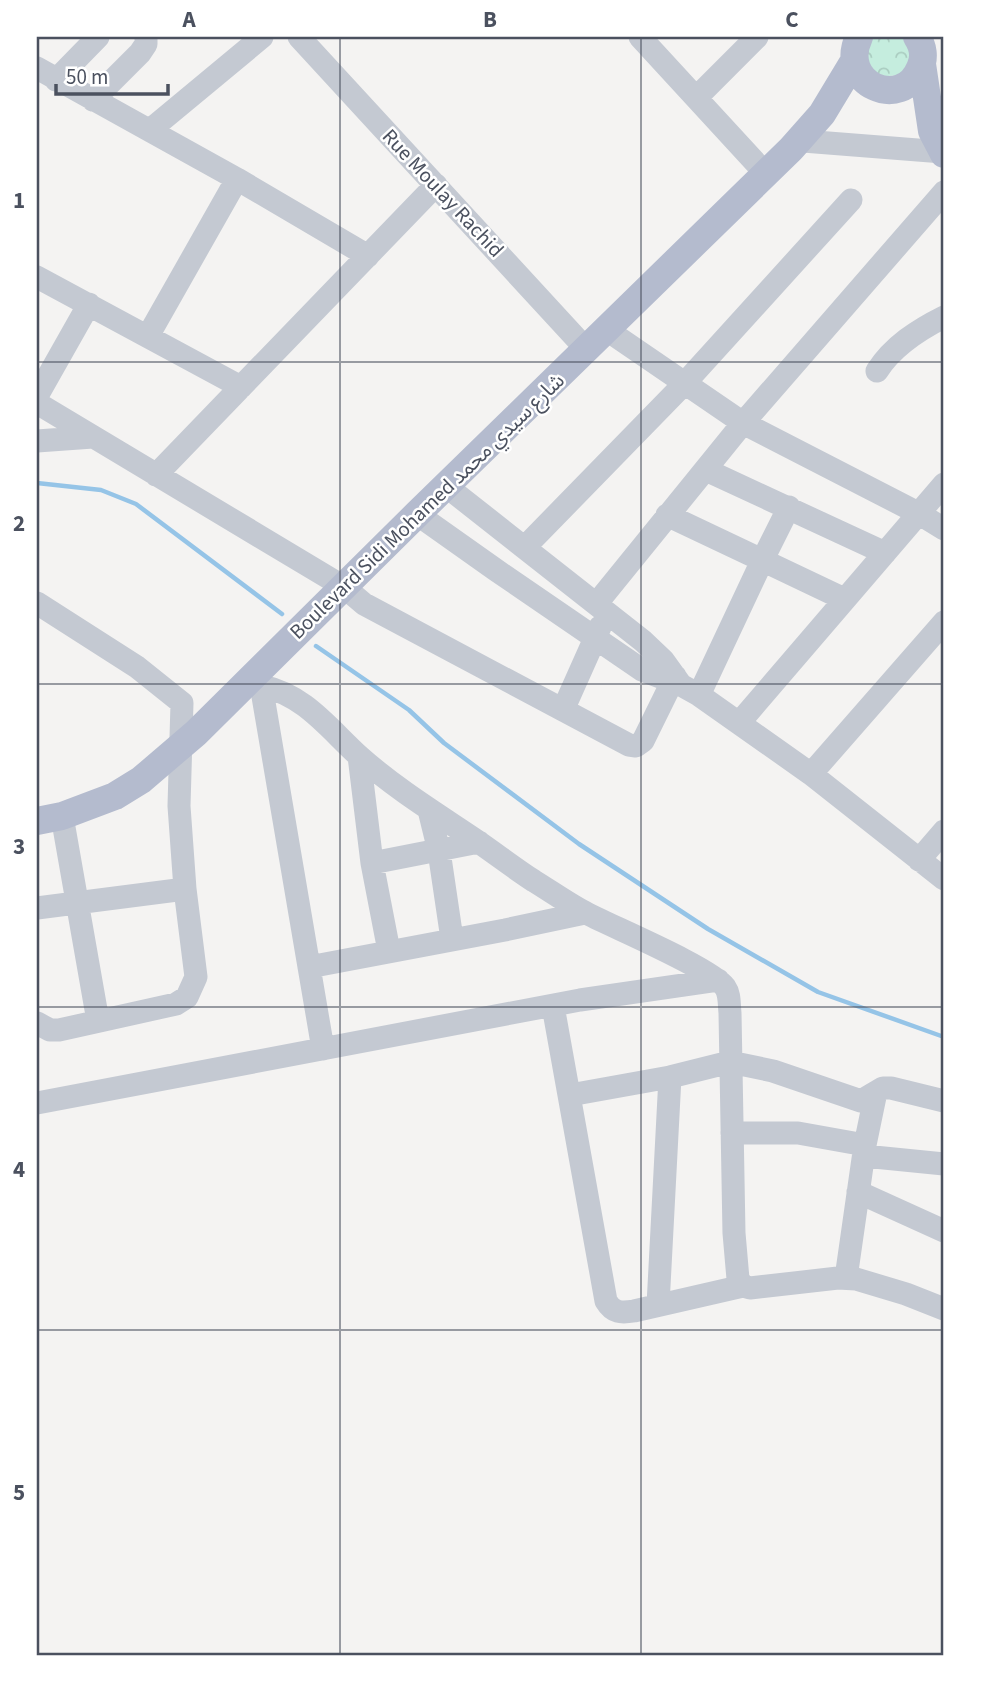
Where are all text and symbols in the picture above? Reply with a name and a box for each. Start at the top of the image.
text: A [181,3,196,36]
text: B [483,3,497,36]
text: C [785,3,799,36]
scale bar [56,52,168,96]
text: 50 m [66,62,108,92]
street label: Rue Moulay Rachid [375,122,511,264]
text: 1 [13,184,25,217]
street label: Boulevard Sidi Mohamed شارع سيدي محمد [283,366,572,647]
text: 2 [13,507,25,540]
text: 3 [13,830,25,863]
text: 4 [13,1153,25,1186]
text: 5 [13,1476,25,1509]

